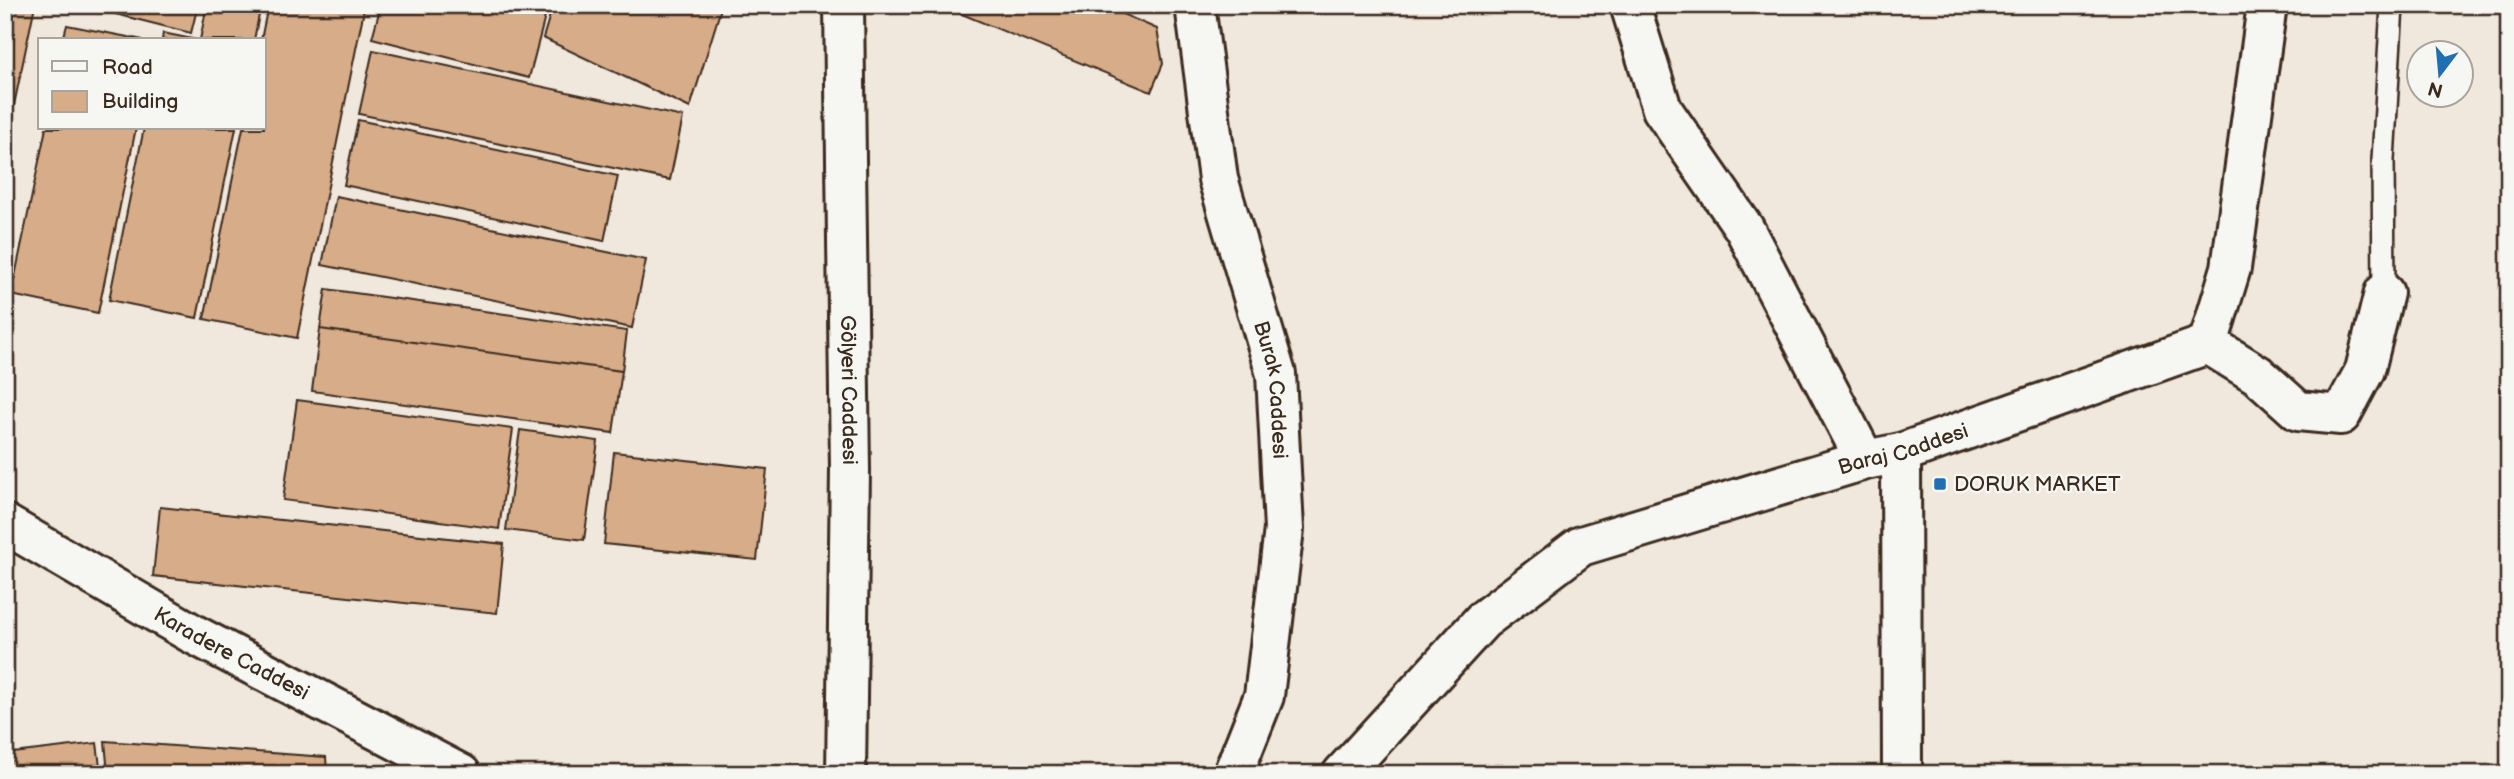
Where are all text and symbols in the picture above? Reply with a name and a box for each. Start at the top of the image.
legend [38,38,266,130]
north arrow [2406,38,2476,108]
text: Road [102,55,153,80]
text: N [2426,76,2446,102]
text: Building [102,89,178,114]
street label: Gölyeri Caddesi [835,315,862,465]
street label: Burak Caddesi [1248,318,1292,460]
street label: Baraj Caddesi [1835,418,1972,480]
place label: DORUK MARKET [1954,472,2121,497]
marker: DORUK MARKET [1932,476,1948,492]
street label: Karadere Caddesi [149,602,313,706]

